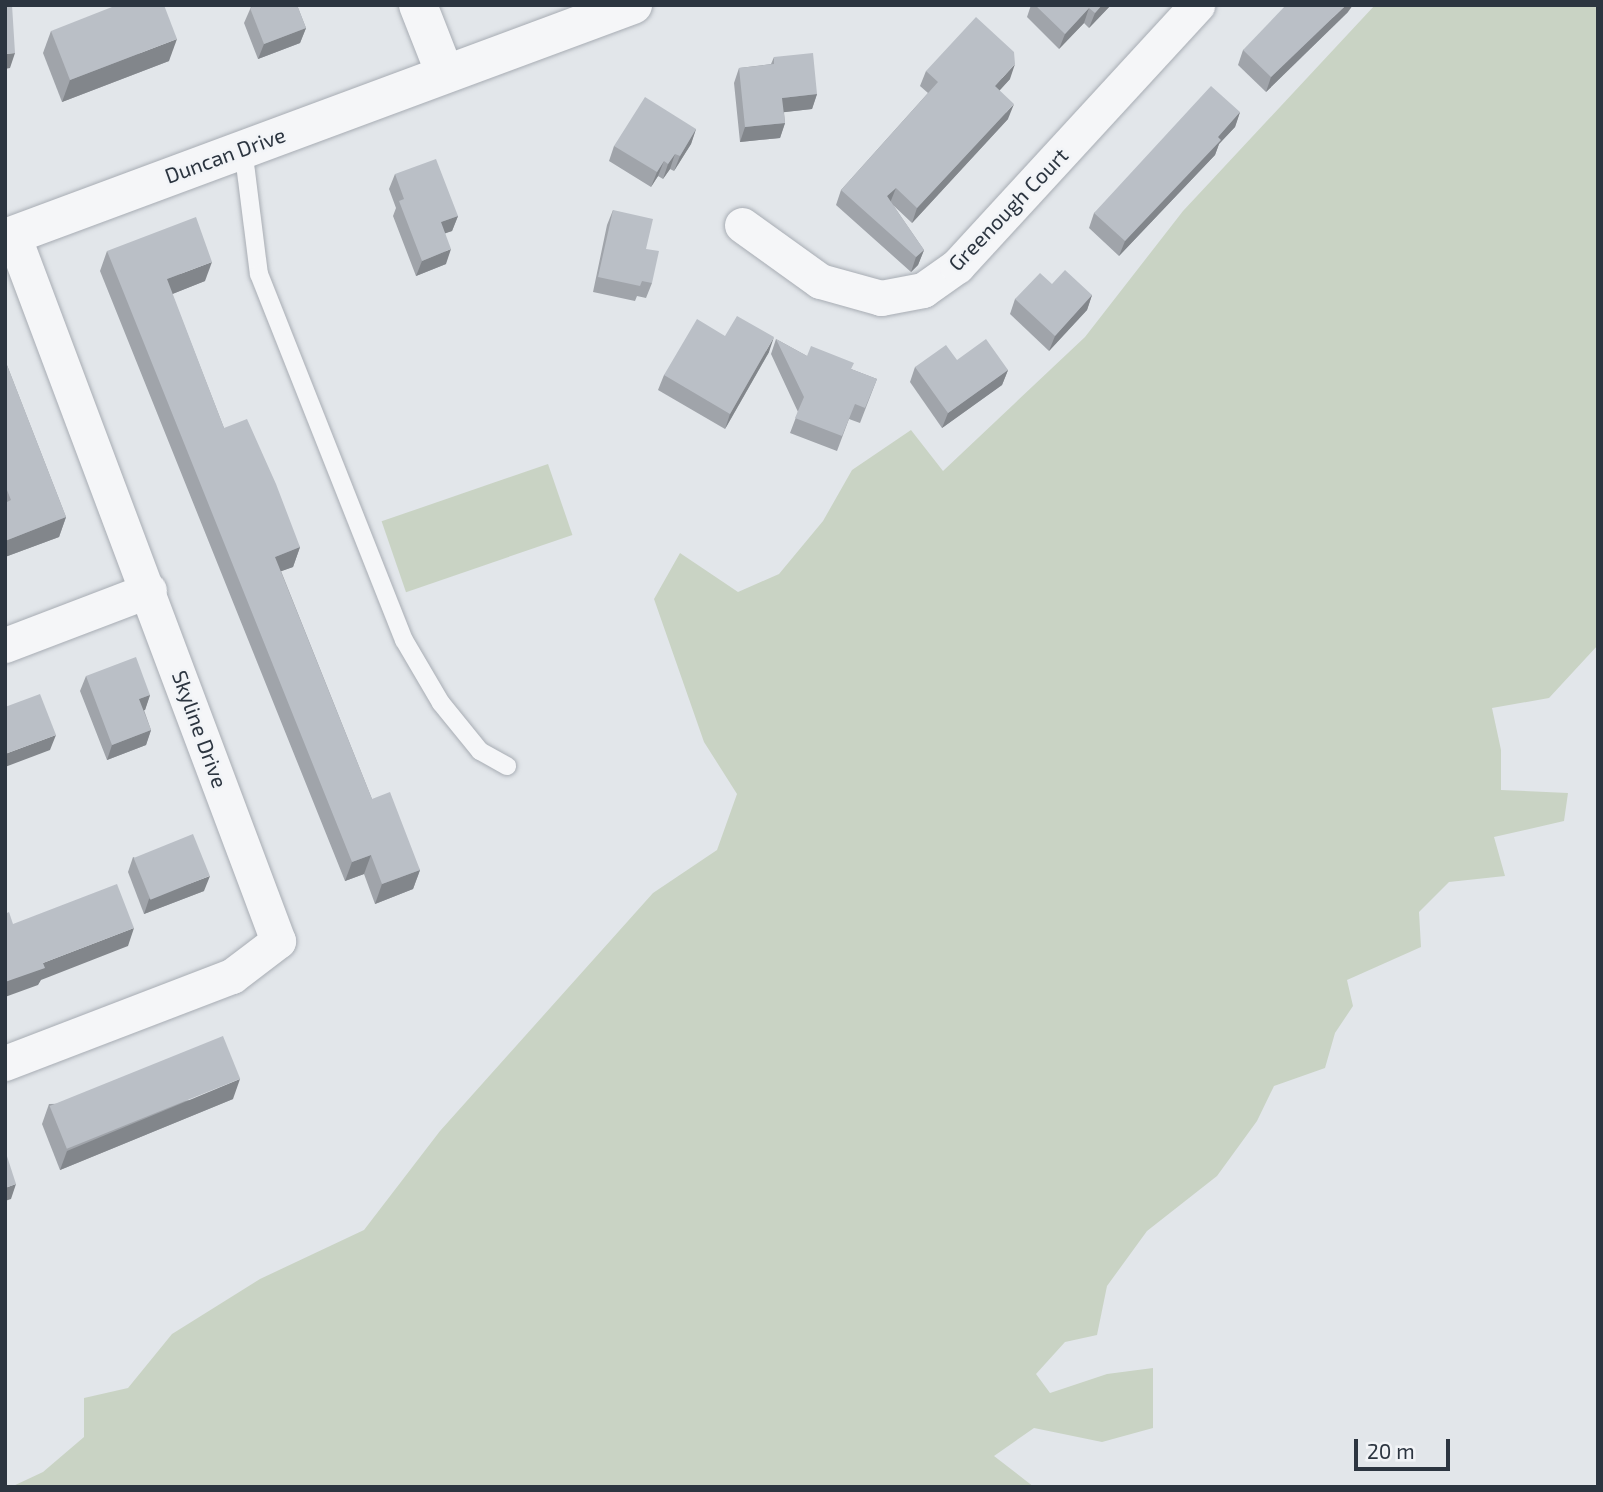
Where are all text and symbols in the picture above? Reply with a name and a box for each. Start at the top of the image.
street label: Duncan Drive [161,122,289,188]
street label: Greenough Court [943,142,1073,276]
street label: Skyline Drive [167,667,233,791]
scale bar [1358,1426,1454,1470]
text: 20 m [1367,1438,1415,1463]

